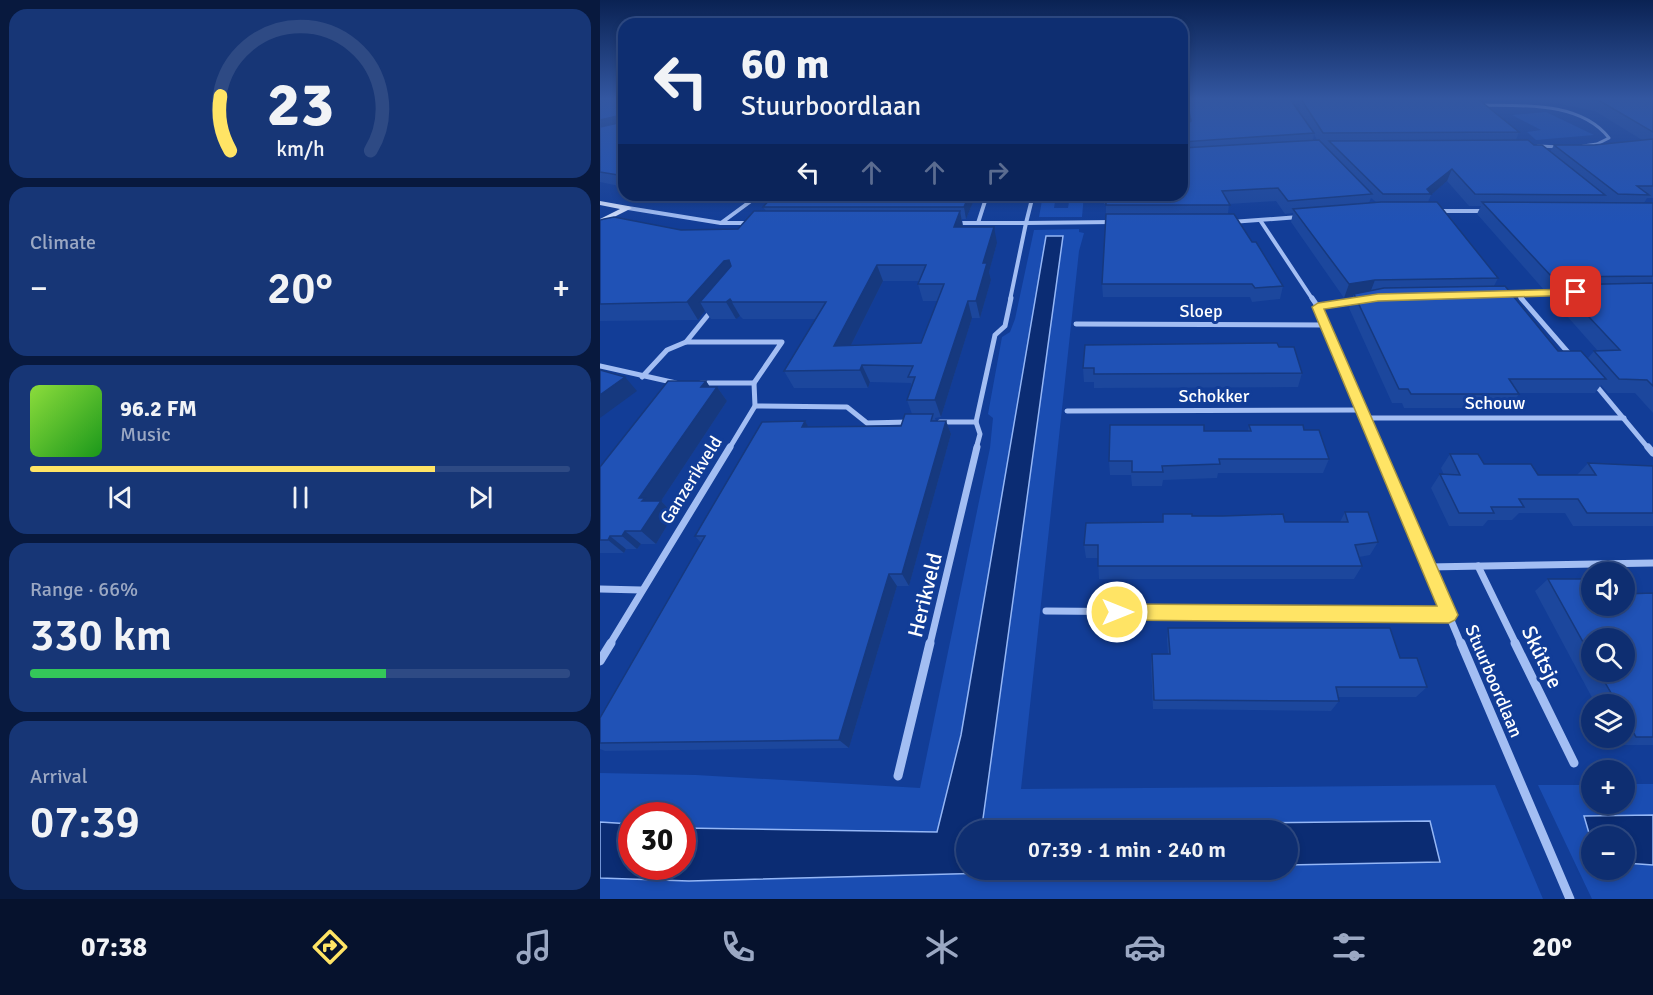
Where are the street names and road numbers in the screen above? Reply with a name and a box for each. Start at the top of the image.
street label: Sloep [1179,300,1223,322]
street label: Schokker [1179,385,1250,407]
street label: Schouw [1465,392,1525,414]
street label: Ganzerikveld [655,432,727,528]
street label: Herikveld [902,550,948,640]
street label: Stuurboordlaan [1460,621,1528,741]
street label: Skûtsje [1516,622,1568,692]

